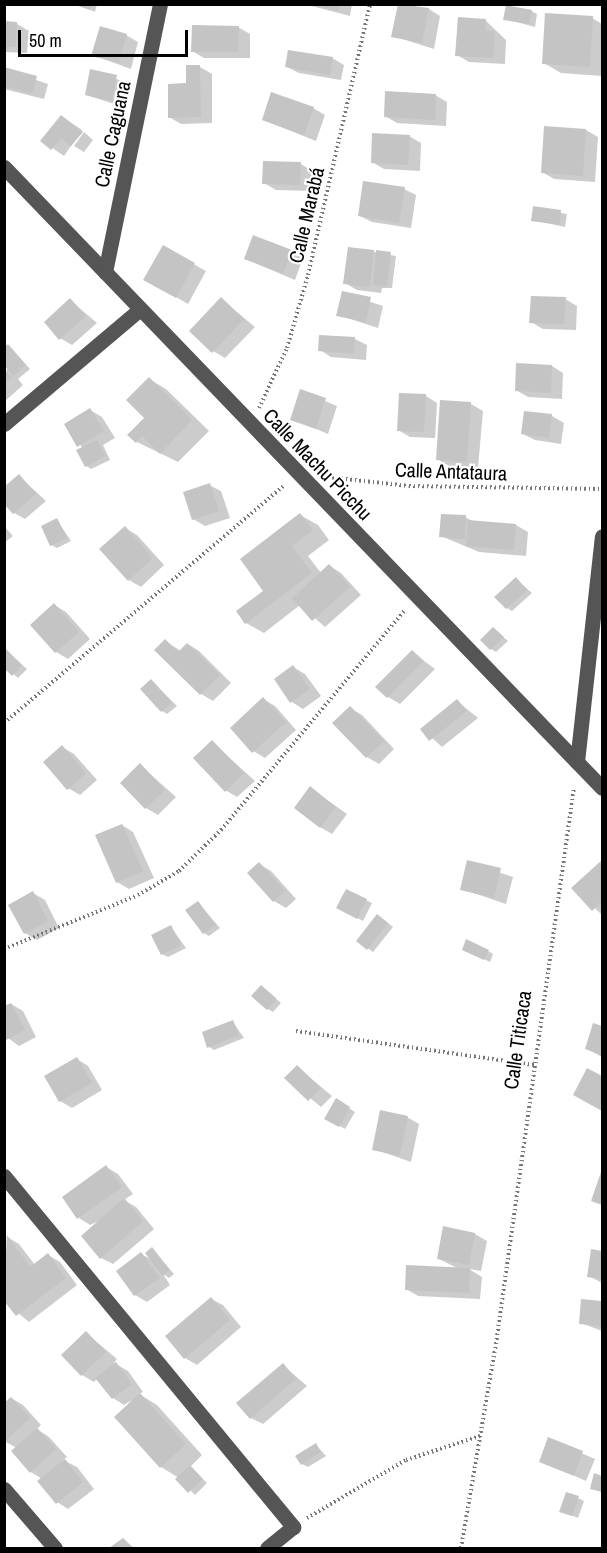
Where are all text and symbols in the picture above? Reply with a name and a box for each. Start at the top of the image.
scale bar [21,18,190,56]
text: 50 m [29,28,62,53]
street label: Calle Caguana [89,78,135,190]
street label: Calle Marabá [283,165,329,265]
street label: Calle Machu Picchu [259,403,377,525]
street label: Calle Antataura [394,457,508,485]
street label: Calle Titicaca [498,989,536,1091]

